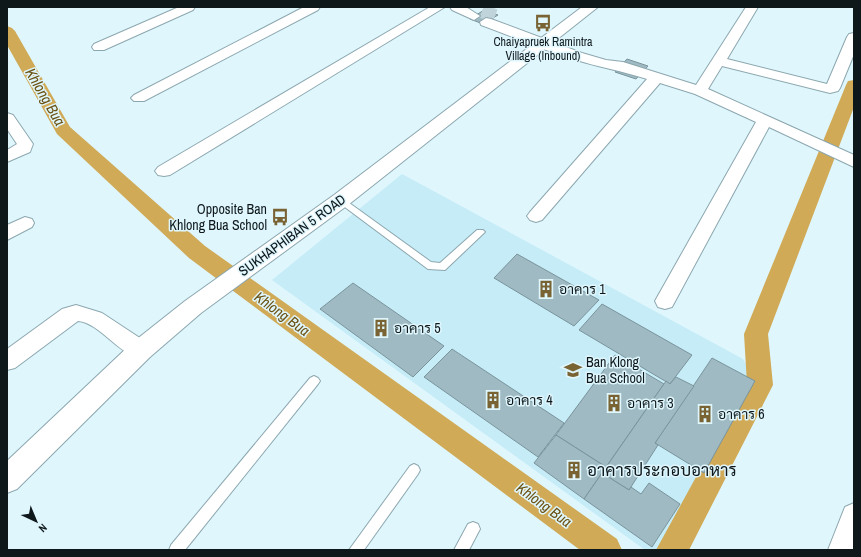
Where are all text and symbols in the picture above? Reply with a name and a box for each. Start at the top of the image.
bus stop icon: Chaiyapruek Ramintra Village (Inbound) [533,13,553,33]
place label: Chaiyapruek Ramintra Village (Inbound) [494,34,593,64]
water label: Khlong Bua [20,64,71,130]
street label: SUKHAPHIBAN 5 ROAD [235,190,349,280]
place label: Opposite Ban Khlong Bua School [169,200,267,234]
bus stop icon: Opposite Ban Khlong Bua School [270,207,290,227]
building icon: อาคาร 1 [536,279,556,299]
place label: อาคาร 1 [559,280,606,298]
water label: Khlong Bua [250,286,314,341]
building icon: อาคาร 5 [371,318,391,338]
place label: อาคาร 5 [394,319,441,337]
place label: Ban Klong Bua School [586,353,645,387]
school or university icon: Ban Klong Bua School [563,360,583,380]
building icon: อาคาร 4 [483,390,503,410]
place label: อาคาร 4 [506,391,553,409]
building icon: อาคาร 3 [604,393,624,413]
place label: อาคาร 3 [627,394,674,412]
building icon: อาคาร 6 [695,404,715,424]
place label: อาคาร 6 [718,405,765,423]
place label: อาคารประกอบอาหาร [587,458,737,481]
building icon: อาคารประกอบอาหาร [564,460,584,480]
water label: Khlong Bua [512,477,576,532]
north arrow [16,501,56,541]
text: N [36,521,50,535]

